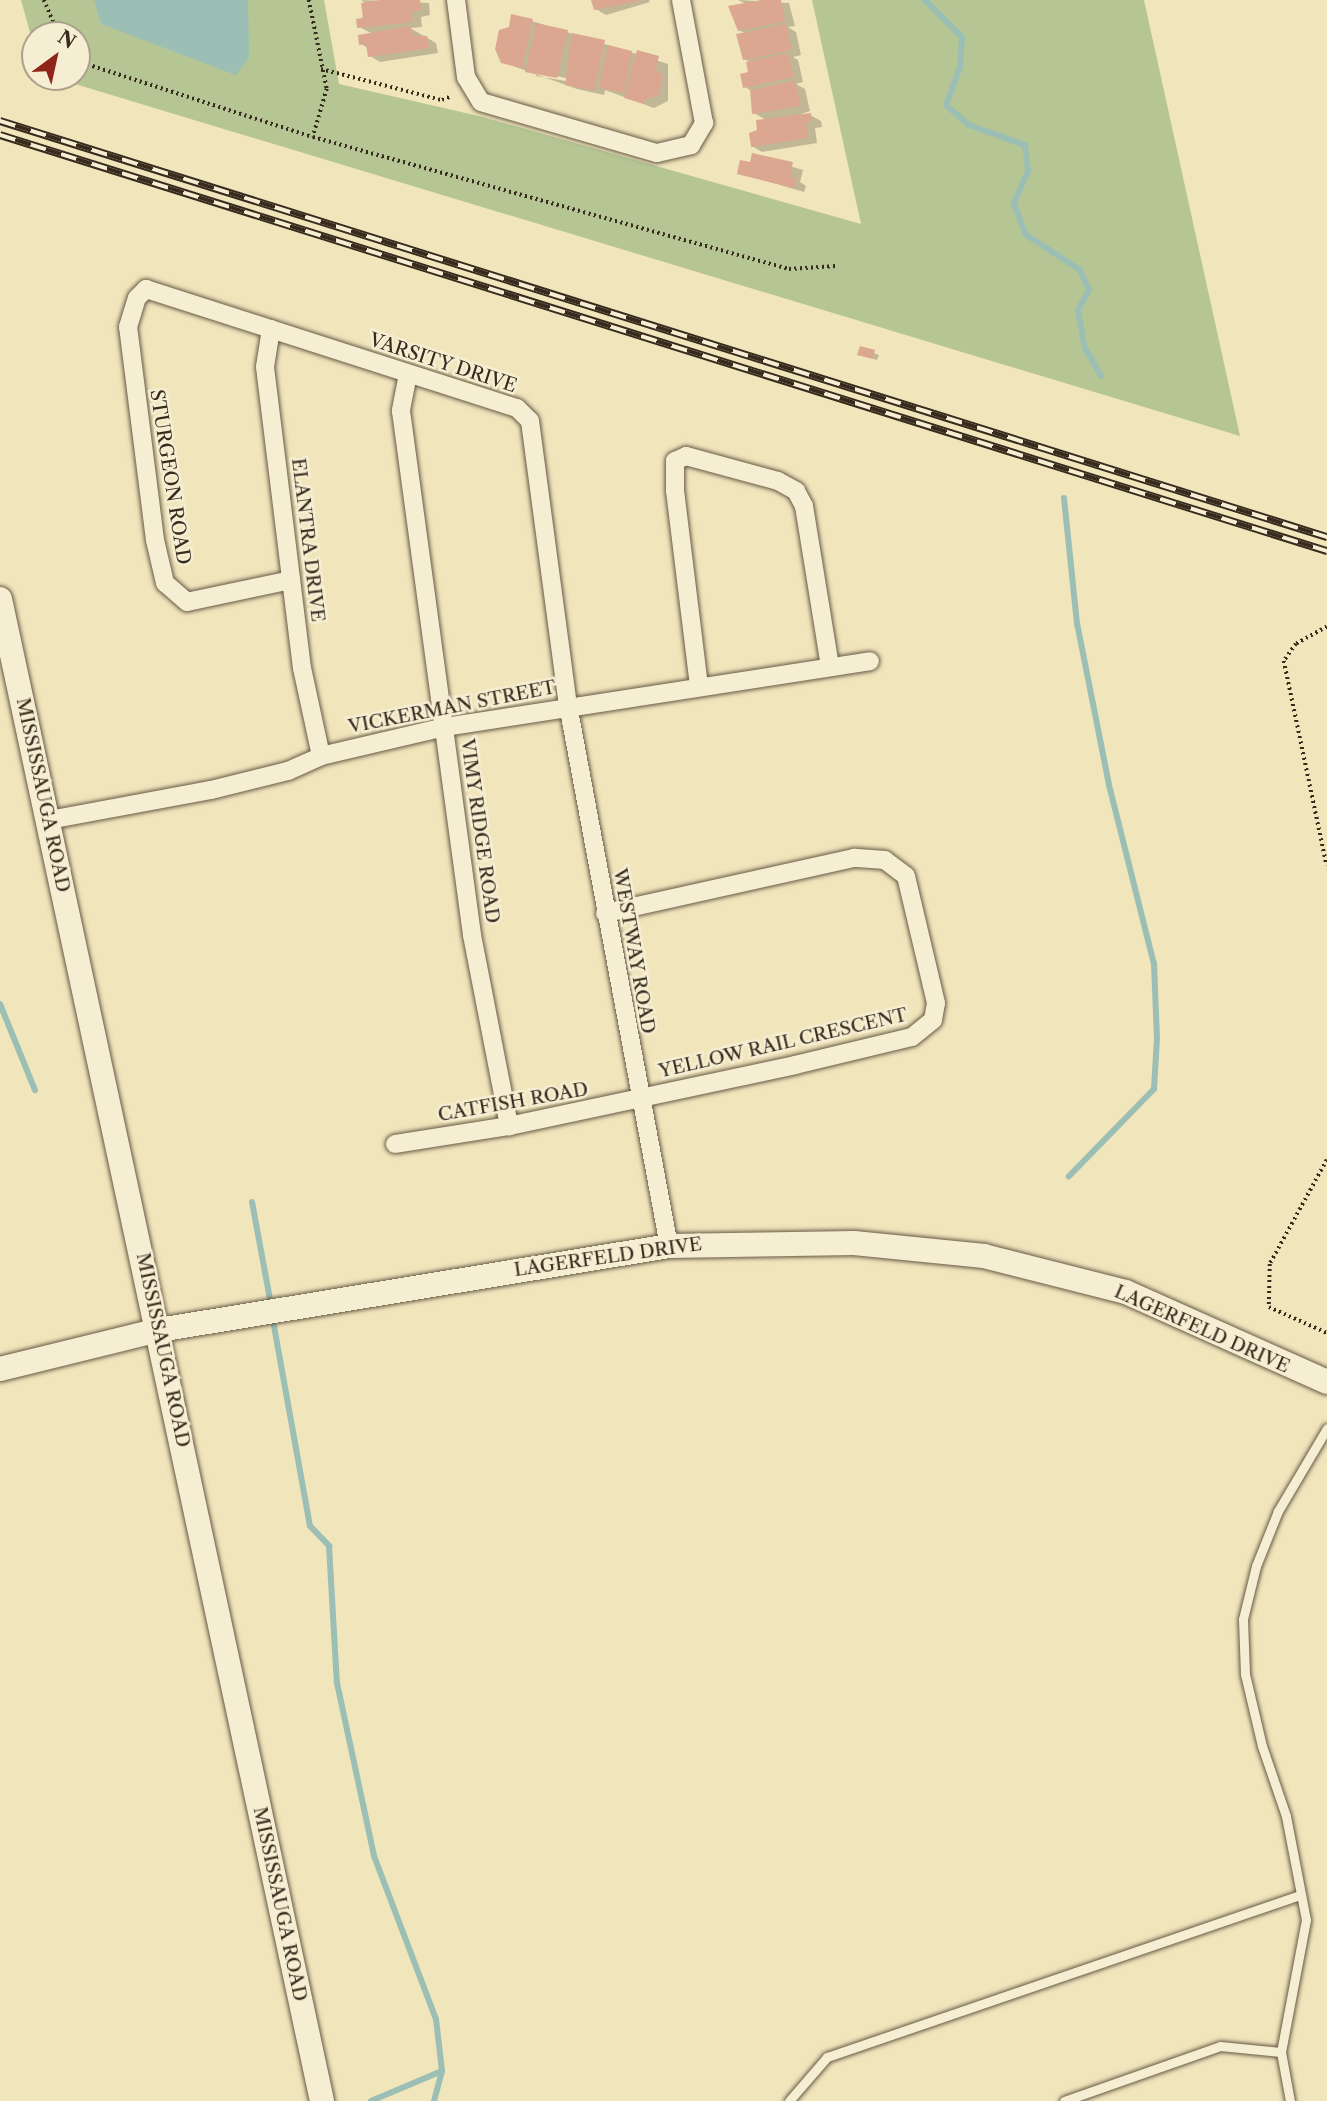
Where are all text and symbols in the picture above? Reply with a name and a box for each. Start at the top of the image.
north arrow [21,21,91,91]
text: N [53,25,80,54]
street label: VARSITY DRIVE [366,328,520,398]
street label: STURGEON ROAD [145,388,195,566]
street label: ELANTRA DRIVE [287,456,329,624]
street label: VICKERMAN STREET [346,676,558,738]
street label: MISSISSAUGA ROAD [11,695,75,895]
street label: VIMY RIDGE ROAD [456,737,504,925]
street label: WESTWAY ROAD [608,866,660,1036]
street label: YELLOW RAIL CRESCENT [656,1003,910,1083]
street label: CATFISH ROAD [436,1078,590,1126]
street label: LAGERFELD DRIVE [513,1233,703,1281]
street label: MISSISSAUGA ROAD [131,1250,195,1450]
street label: LAGERFELD DRIVE [1111,1280,1293,1378]
street label: MISSISSAUGA ROAD [248,1804,312,2004]

